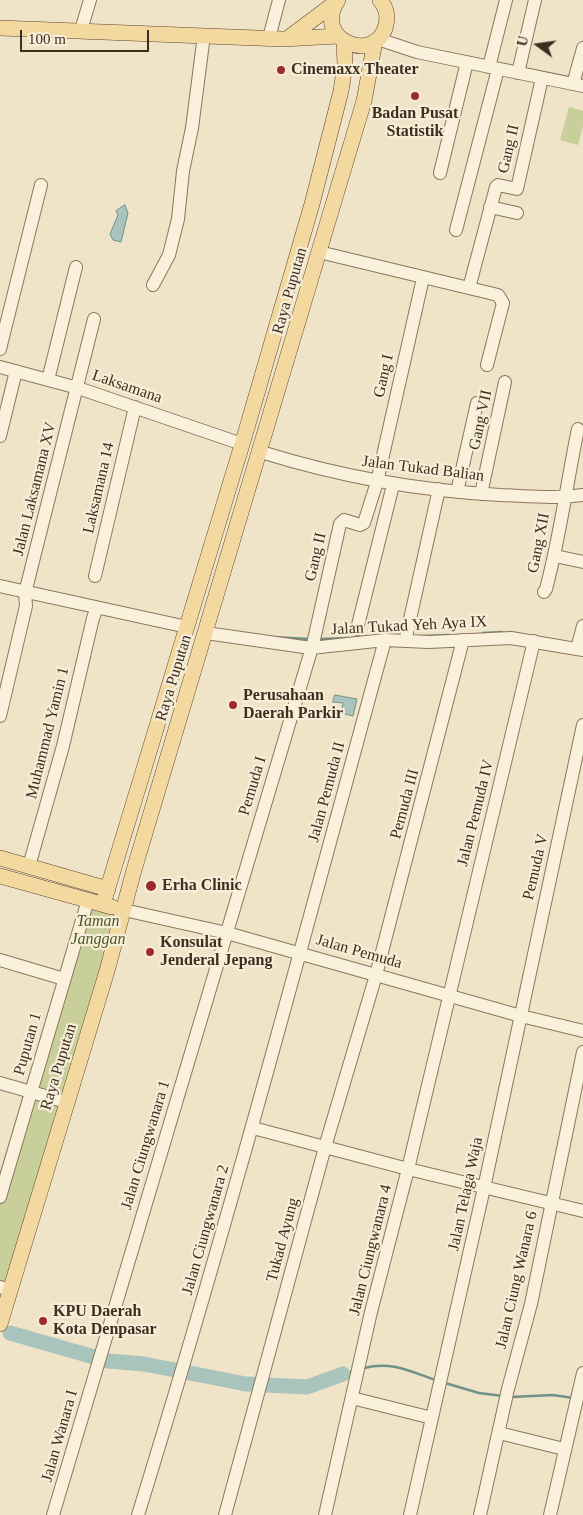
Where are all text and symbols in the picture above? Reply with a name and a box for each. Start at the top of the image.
scale bar [22,20,151,52]
north arrow [513,20,563,70]
text: 100 m [28,31,66,47]
text: U [514,35,531,48]
place label: Cinemaxx Theater [291,60,419,80]
marker: Cinemaxx Theater [275,64,287,76]
marker: Badan Pusat Statistik [409,90,421,102]
place label: Badan Pusat Statistik [372,104,458,142]
street label: Gang II [494,123,524,175]
street label: Raya Puputan [268,245,312,337]
street label: Gang I [370,352,398,400]
street label: Laksamana [89,366,165,408]
street label: Gang VII [465,388,497,452]
street label: Jalan Laksamana XV [9,420,61,558]
street label: Laksamana 14 [79,441,119,535]
street label: Jalan Tukad Balian [361,452,485,486]
street label: Gang XII [524,511,554,575]
street label: Gang II [301,531,331,583]
street label: Jalan Tukad Yeh Aya IX [330,612,488,640]
street label: Raya Puputan [152,632,196,724]
street label: Muhammad Yamin 1 [22,665,74,801]
place label: Perusahaan Daerah Parkir [243,686,343,724]
marker: Perusahaan Daerah Parkir [227,699,239,711]
street label: Jalan Pemuda II [304,740,350,844]
street label: Pemuda I [235,754,271,818]
street label: Jalan Pemuda IV [453,758,499,868]
street label: Pemuda III [386,767,424,841]
street label: Pemuda V [519,832,553,902]
place label: Erha Clinic [162,876,242,896]
marker: Erha Clinic [144,879,158,893]
park label: Taman Janggan [70,912,126,950]
street label: Jalan Pemuda [314,931,404,973]
place label: Konsulat Jenderal Jepang [160,933,272,971]
marker: Konsulat Jenderal Jepang [144,946,156,958]
street label: Puputan 1 [10,1010,46,1078]
street label: Raya Puputan [37,1021,81,1113]
street label: Jalan Ciungwanara 1 [117,1078,175,1212]
street label: Jalan Telaga Waja [445,1135,487,1253]
street label: Jalan Ciungwanara 2 [178,1163,234,1297]
street label: Jalan Ciungwanara 4 [345,1183,397,1317]
street label: Tukad Ayung [263,1196,303,1284]
street label: Jalan Ciung Wanara 6 [492,1209,542,1351]
place label: KPU Daerah Kota Denpasar [53,1302,157,1340]
marker: KPU Daerah Kota Denpasar [37,1315,49,1327]
street label: Jalan Wanara I [38,1388,82,1484]

